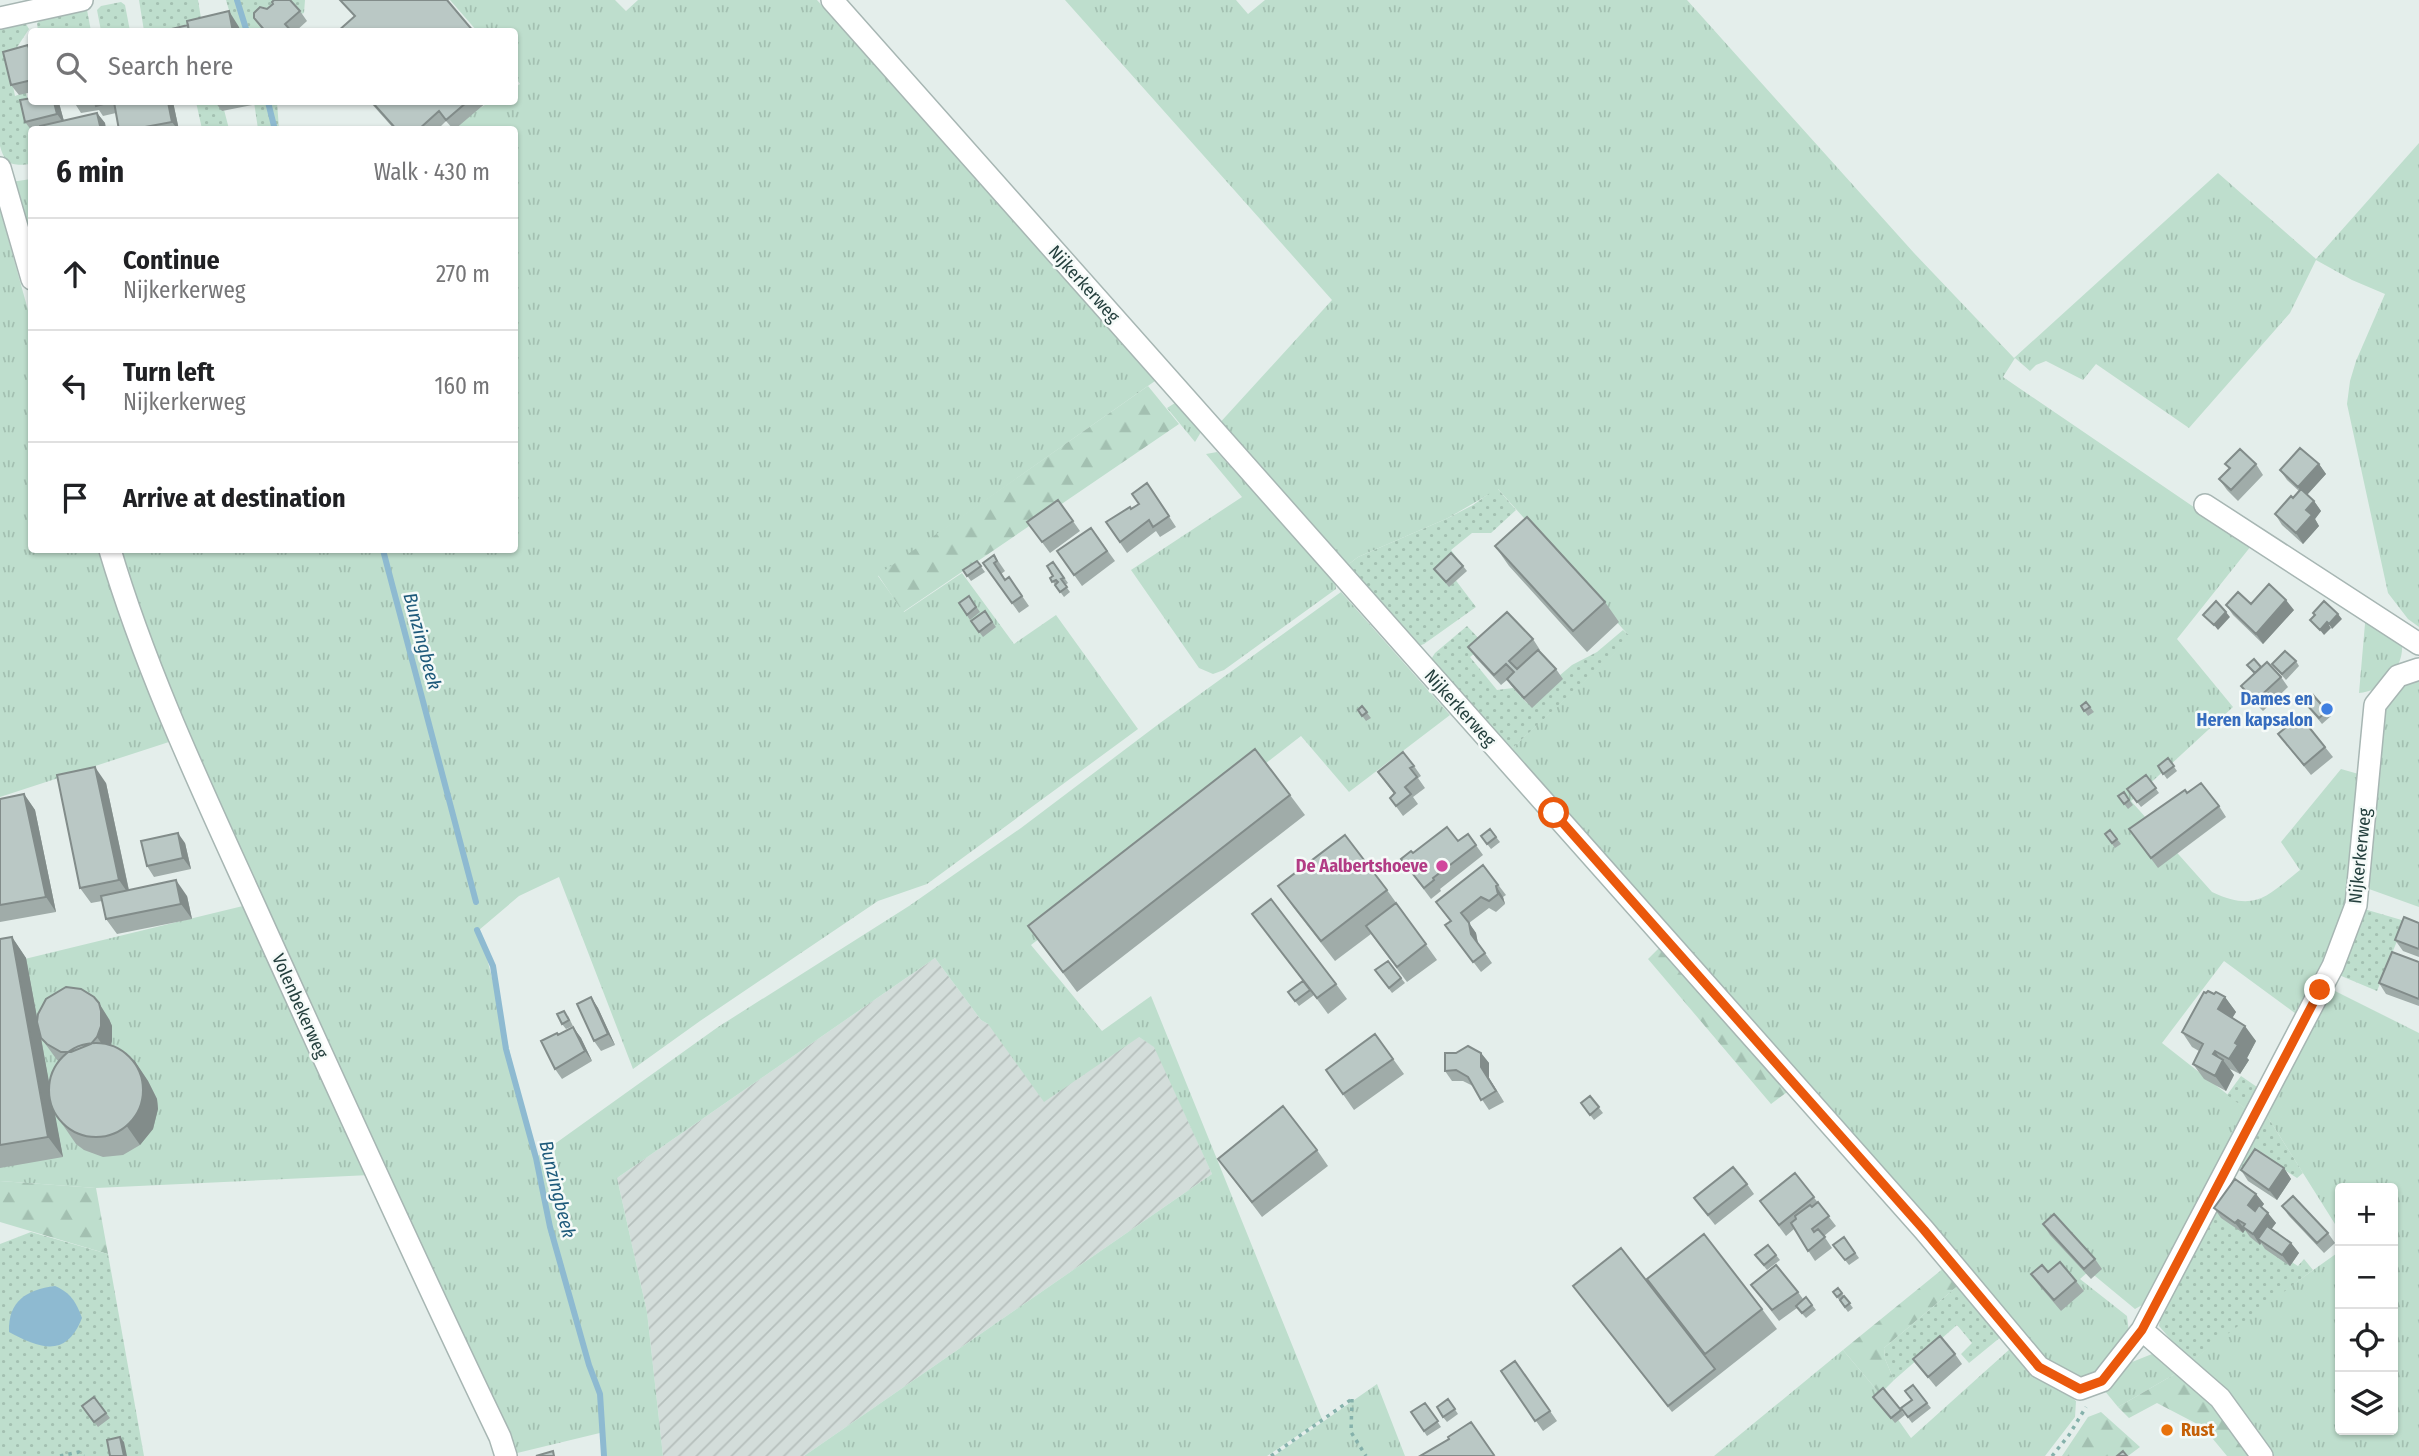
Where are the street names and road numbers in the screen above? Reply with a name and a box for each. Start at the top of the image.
street label: Nijkerkerweg [1044,241,1125,327]
street label: Nijkerkerweg [1420,665,1501,751]
street label: Nijkerkerweg [2344,807,2376,905]
street label: Volenbekerweg [267,950,333,1062]

